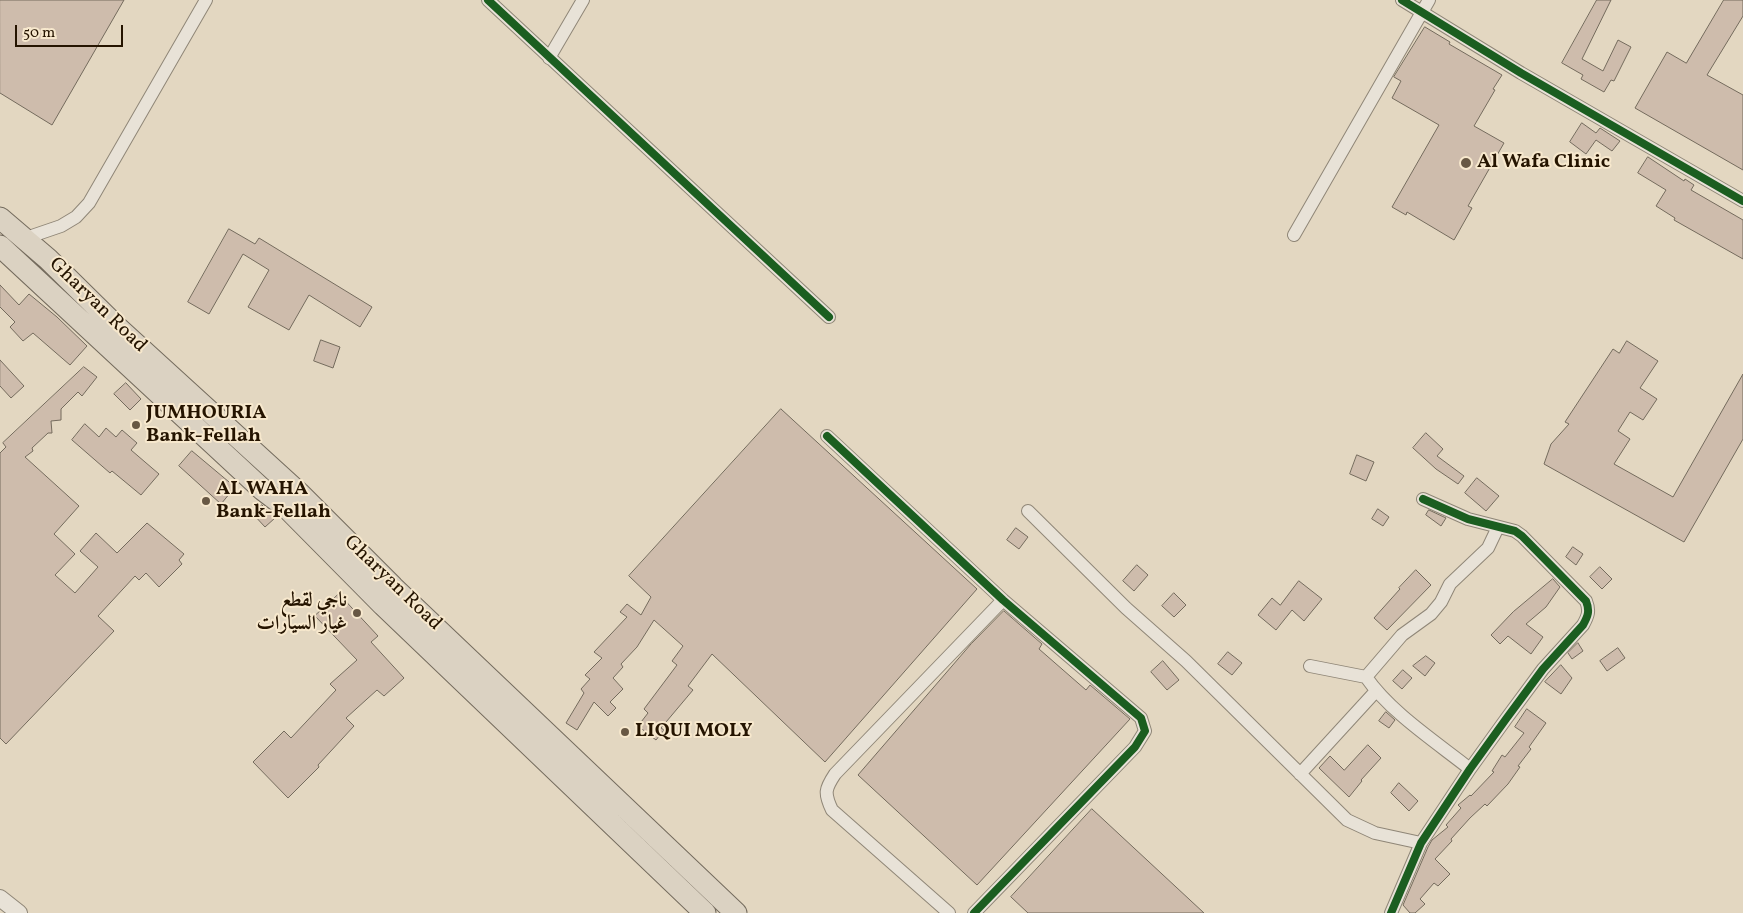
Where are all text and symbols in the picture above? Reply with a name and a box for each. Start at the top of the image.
scale bar [18,15,125,47]
text: 50 m [23,23,55,44]
place label: Al Wafa Clinic [1477,151,1610,175]
marker: Al Wafa Clinic [1459,156,1473,170]
street label: Gharyan Road [43,253,151,359]
place label: JUMHOURIA Bank-Fellah [146,402,266,449]
marker: JUMHOURIA Bank-Fellah [130,419,142,431]
place label: AL WAHA Bank-Fellah [216,478,331,525]
marker: AL WAHA Bank-Fellah [200,495,212,507]
street label: Gharyan Road [338,531,446,637]
place label: ناجي لقطع غيار السيارات [257,590,347,637]
marker: ناجي لقطع غيار السيارات [351,607,363,619]
place label: LIQUI MOLY [635,720,752,744]
marker: LIQUI MOLY [619,726,631,738]

